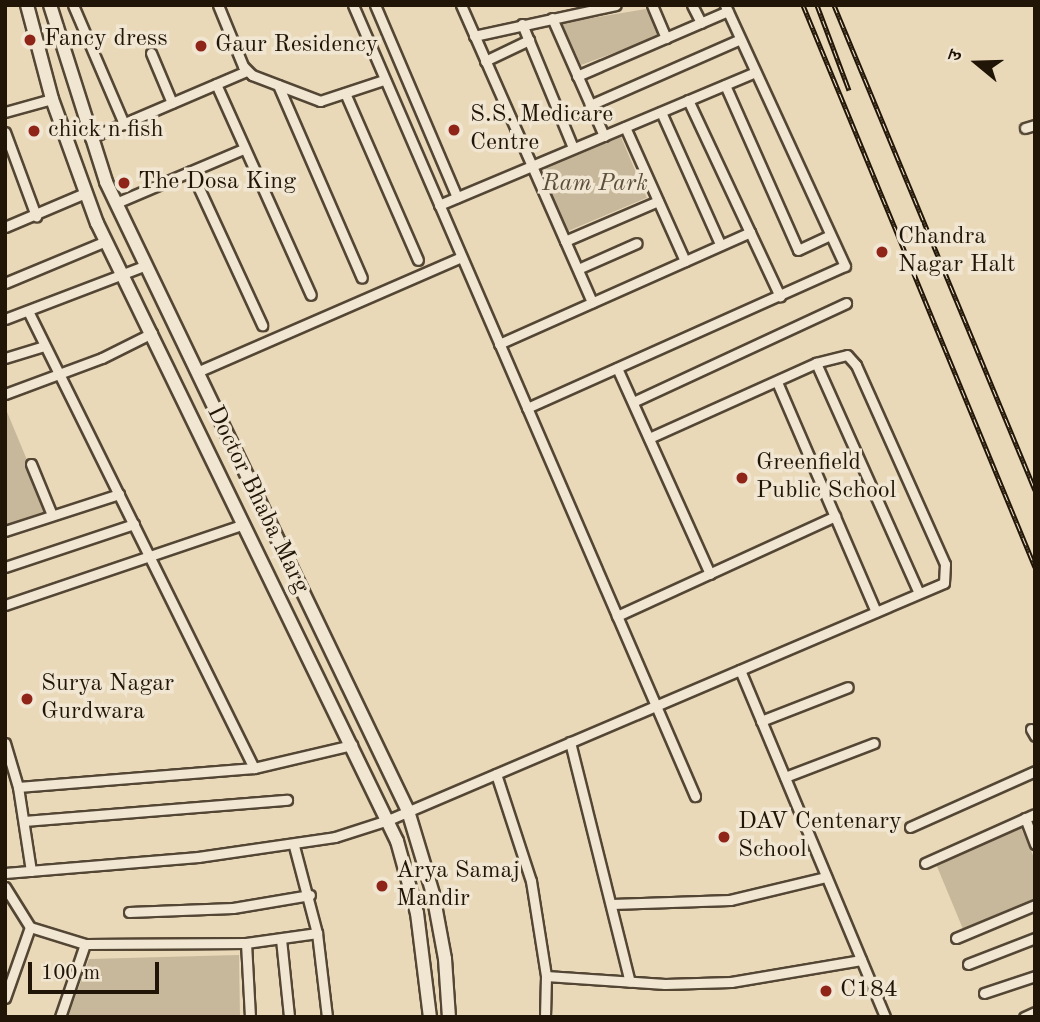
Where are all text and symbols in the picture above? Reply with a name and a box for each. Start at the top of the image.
place label: Fancy dress [44,26,168,54]
north arrow [942,28,1012,98]
marker: Fancy dress [22,32,38,48]
place label: Gaur Residency [215,32,378,60]
marker: Gaur Residency [193,38,209,54]
text: उ [946,48,967,64]
place label: S.S. Medicare Centre [470,102,613,158]
place label: chick n fish [48,117,164,145]
marker: S.S. Medicare Centre [444,120,464,140]
marker: chick n fish [26,123,42,139]
place label: The Dosa King [138,169,296,197]
park label: Ram Park [542,171,648,199]
marker: The Dosa King [116,175,132,191]
place label: Chandra Nagar Halt [898,224,1015,280]
marker: Chandra Nagar Halt [872,242,892,262]
street label: Doctor Bhaba Marg [199,402,315,598]
place label: Greenfield Public School [756,450,896,506]
marker: Greenfield Public School [734,470,750,486]
place label: Surya Nagar Gurdwara [41,671,174,727]
marker: Surya Nagar Gurdwara [19,691,35,707]
place label: DAV Centenary School [738,809,902,865]
marker: DAV Centenary School [716,829,732,845]
place label: Arya Samaj Mandir [396,858,520,914]
marker: Arya Samaj Mandir [374,878,390,894]
scale bar [32,948,163,992]
text: 100 m [41,963,100,984]
place label: C184 [840,977,898,1005]
marker: C184 [818,983,834,999]

